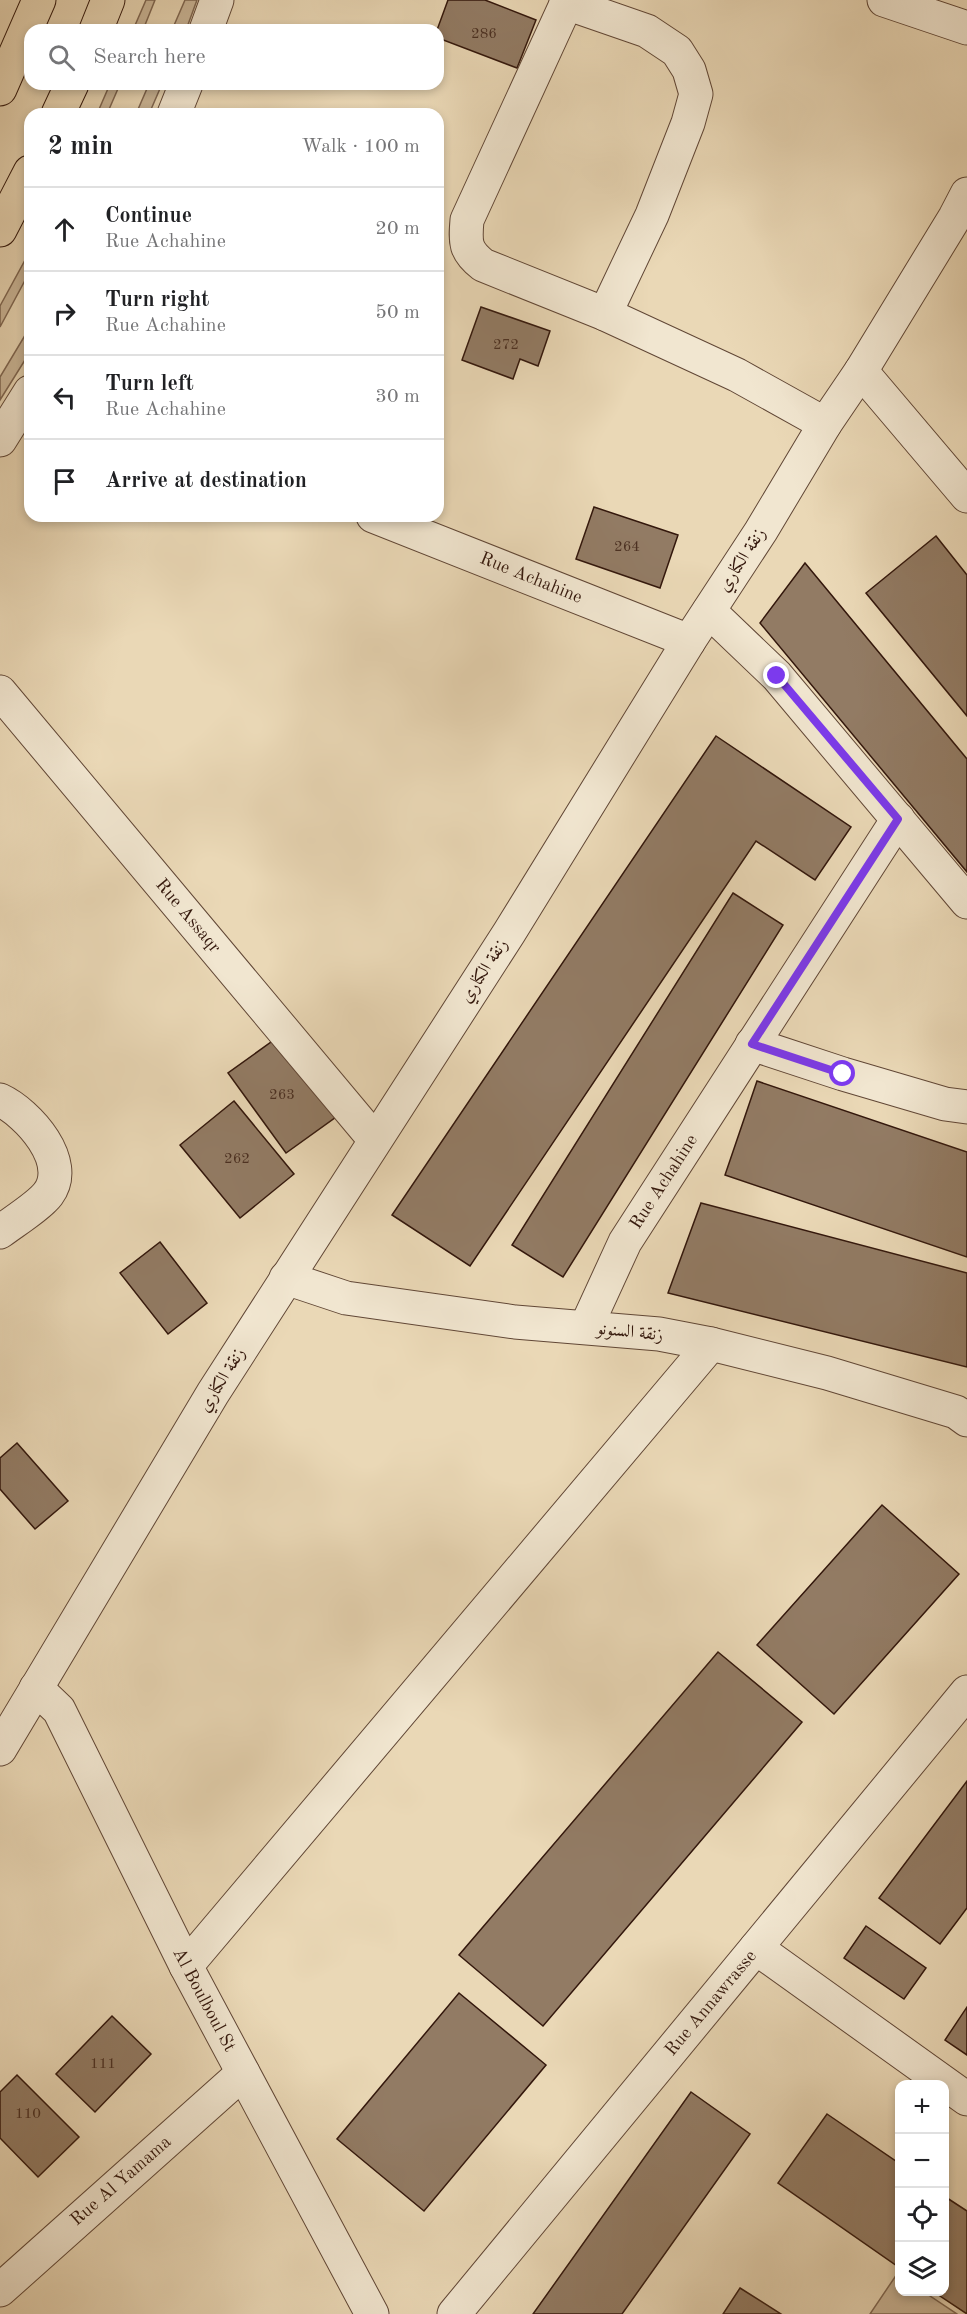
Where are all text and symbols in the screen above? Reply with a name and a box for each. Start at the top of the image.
search box [24,24,444,90]
house number: 286 [471,27,497,42]
icon: search [45,41,78,74]
text: Search here [93,46,206,68]
text: 2 min [48,134,113,160]
text: Walk · 100 m [301,137,420,157]
text: Continue [105,205,192,227]
icon: ahead [48,213,81,246]
text: 20 m [375,219,420,239]
text: Rue Achahine [105,232,226,252]
text: Turn right [105,289,209,311]
icon: right [48,297,81,330]
text: 50 m [375,303,420,323]
text: Rue Achahine [105,316,226,336]
house number: 272 [493,338,519,353]
text: Turn left [105,373,194,395]
icon: left [48,381,81,414]
text: 30 m [375,387,420,407]
text: Rue Achahine [105,400,226,420]
icon: arrive [48,465,81,498]
text: Arrive at destination [105,470,307,492]
street label: زنقة الكناري [715,525,773,598]
house number: 264 [614,540,640,555]
street label: Rue Achahine [477,549,585,607]
route end [763,662,789,688]
street label: Rue Assaqr [152,876,224,957]
street label: زنقة الكناري [457,936,515,1009]
route start [829,1060,855,1086]
house number: 263 [269,1088,295,1103]
street label: Rue Achahine [627,1131,701,1233]
house number: 262 [224,1152,250,1167]
street label: زنقة السنونو [594,1319,664,1345]
street label: زنقة الكناري [195,1345,253,1418]
street label: Al Boulboul St [169,1945,239,2055]
street label: Rue Annawrasse [662,1947,760,2059]
house number: 111 [90,2057,116,2072]
map controls [895,2080,949,2296]
button: + [895,2080,949,2134]
house number: 110 [15,2107,41,2122]
street label: Rue Al Yamama [67,2133,175,2229]
button: − [895,2134,949,2188]
button: locate [895,2188,949,2242]
button: layers [895,2242,949,2296]

